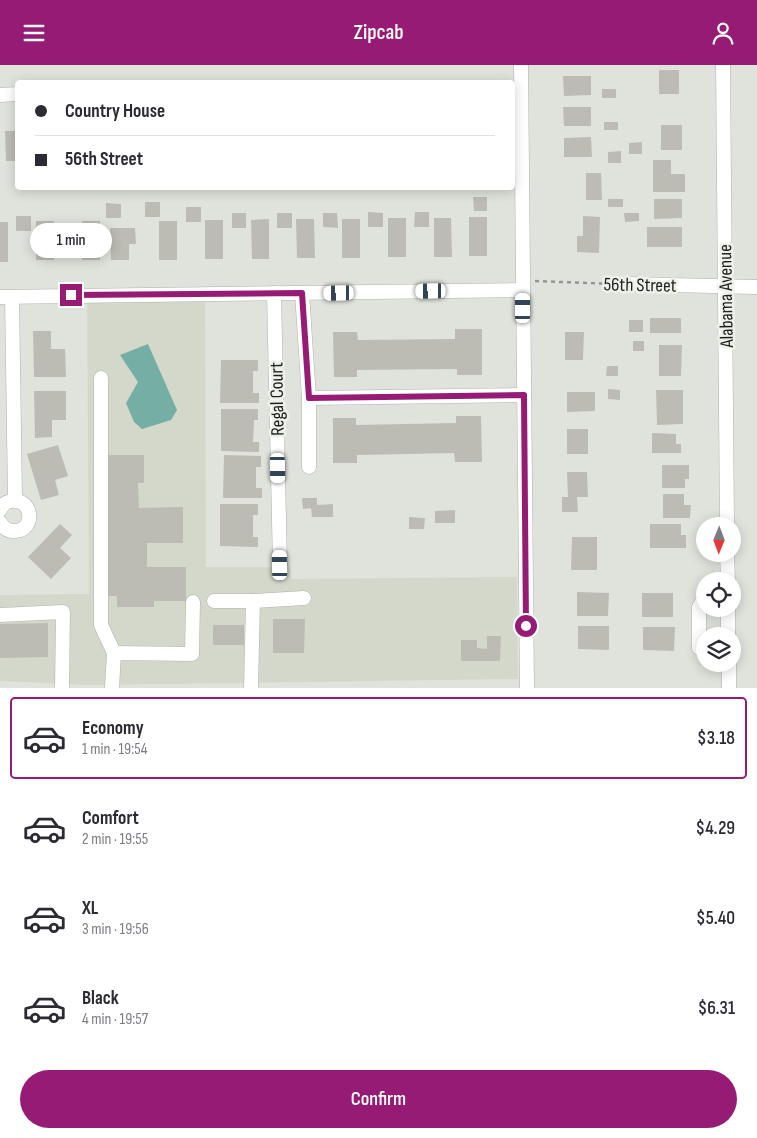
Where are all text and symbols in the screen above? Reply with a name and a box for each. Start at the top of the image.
icon: menu [20,19,48,47]
text: Zipcab [353,19,404,46]
icon: person [709,19,737,47]
text: Country House [65,100,165,123]
text: 56th Street [65,148,143,171]
callout: 1 min [30,223,112,257]
text: 1 min [56,231,86,250]
street label: Alabama Avenue [714,244,739,349]
street label: 56th Street [603,273,677,298]
car [415,283,446,299]
route end [60,284,82,306]
car [323,285,354,301]
car [515,293,530,323]
street label: Regal Court [265,362,290,436]
car [270,453,285,483]
north arrow [696,517,741,563]
map controls [696,517,741,672]
car [272,550,287,580]
button: locate [696,572,741,617]
route start [515,615,537,637]
button: layers [696,627,741,672]
icon: car [22,716,67,761]
text: Economy [82,717,144,740]
text: $3.18 [697,727,735,750]
text: 1 min · 19:54 [82,740,147,759]
icon: car [22,806,67,851]
text: Comfort [82,807,139,830]
text: $4.29 [695,817,735,840]
text: 2 min · 19:55 [82,830,148,849]
icon: car [22,896,67,941]
text: XL [82,897,98,920]
text: $5.40 [696,907,735,930]
text: 3 min · 19:56 [82,920,149,939]
icon: car [22,986,67,1031]
text: Black [82,987,119,1010]
text: $6.31 [698,997,735,1020]
text: 4 min · 19:57 [82,1010,148,1029]
button: Confirm [20,1070,737,1128]

